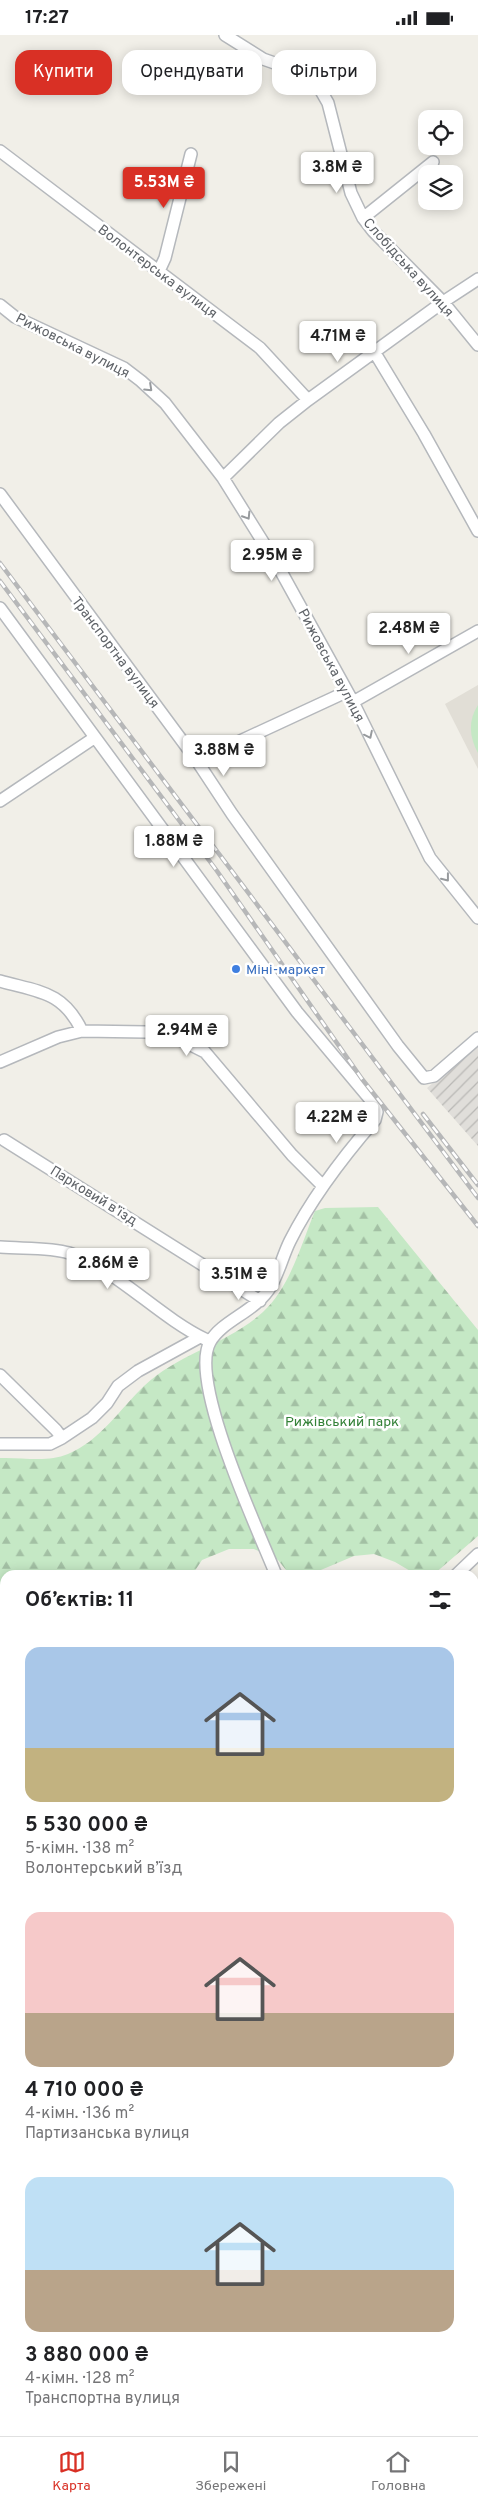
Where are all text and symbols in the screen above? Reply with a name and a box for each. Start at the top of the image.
text: 17:27 [25,6,69,30]
chip: Купити [15,50,112,95]
chip: Орендувати [122,50,262,95]
chip: Фільтри [272,50,376,95]
map controls [418,110,463,210]
button: locate [418,110,463,155]
pin: 3.8M ₴ [296,151,378,194]
text: 3.8M ₴ [312,158,362,178]
button: layers [418,165,463,210]
pin: 5.53M ₴ [118,167,210,209]
text: 5.53M ₴ [134,173,194,193]
street label: Слобідська вулиця [359,215,457,321]
street label: Волонтерська вулиця [94,222,220,323]
street label: Рижовська вулиця [12,310,132,382]
pin: 4.71M ₴ [292,321,384,363]
text: 4.71M ₴ [310,327,366,347]
one-way arrow [143,382,152,391]
one-way arrow [241,511,251,520]
pin: 2.95M ₴ [226,539,318,582]
text: 2.95M ₴ [242,546,302,566]
street label: Транспортна вулиця [67,594,162,712]
street label: Рижовська вулиця [294,606,368,725]
pin: 2.48M ₴ [363,613,455,655]
text: 2.48M ₴ [378,619,440,639]
one-way arrow [363,730,373,739]
pin: 3.88M ₴ [178,735,270,777]
text: 3.88M ₴ [194,741,254,761]
pin: 1.88M ₴ [128,825,220,868]
text: 1.88M ₴ [145,832,203,852]
one-way arrow [440,872,449,881]
place label: Міні-маркет [246,962,325,979]
marker: Міні-маркет [230,963,242,975]
pin: 2.94M ₴ [141,1015,233,1057]
text: 2.94M ₴ [156,1021,218,1041]
pin: 4.22M ₴ [291,1101,383,1144]
text: 4.22M ₴ [306,1108,368,1128]
street label: Парковий в’їзд [47,1163,140,1230]
pin: 2.86M ₴ [62,1247,154,1290]
text: 2.86M ₴ [77,1254,139,1274]
pin: 3.51M ₴ [193,1259,285,1301]
text: 3.51M ₴ [211,1265,267,1285]
park label: Рижівський парк [285,1414,399,1431]
icon: filters [426,1586,454,1614]
text: Об’єктів: 11 [25,1587,135,1614]
icon: home [195,1679,285,1769]
text: 5 530 000 ₴ [25,1812,148,1839]
text: 5-кімн. · 138 m² [25,1839,134,1859]
text: Волонтерський в’їзд [25,1859,182,1879]
icon: home [195,1944,285,2034]
text: 4 710 000 ₴ [25,2077,144,2104]
text: 4-кімн. · 136 m² [25,2104,134,2124]
text: Партизанська вулиця [25,2124,190,2144]
icon: home [195,2209,285,2299]
text: 3 880 000 ₴ [25,2342,149,2369]
text: 4-кімн. · 128 m² [25,2369,135,2389]
text: Транспортна вулиця [25,2389,180,2409]
tab: Карта [52,2448,91,2495]
tab: Збережені [195,2448,266,2495]
tab: Головна [371,2448,426,2495]

